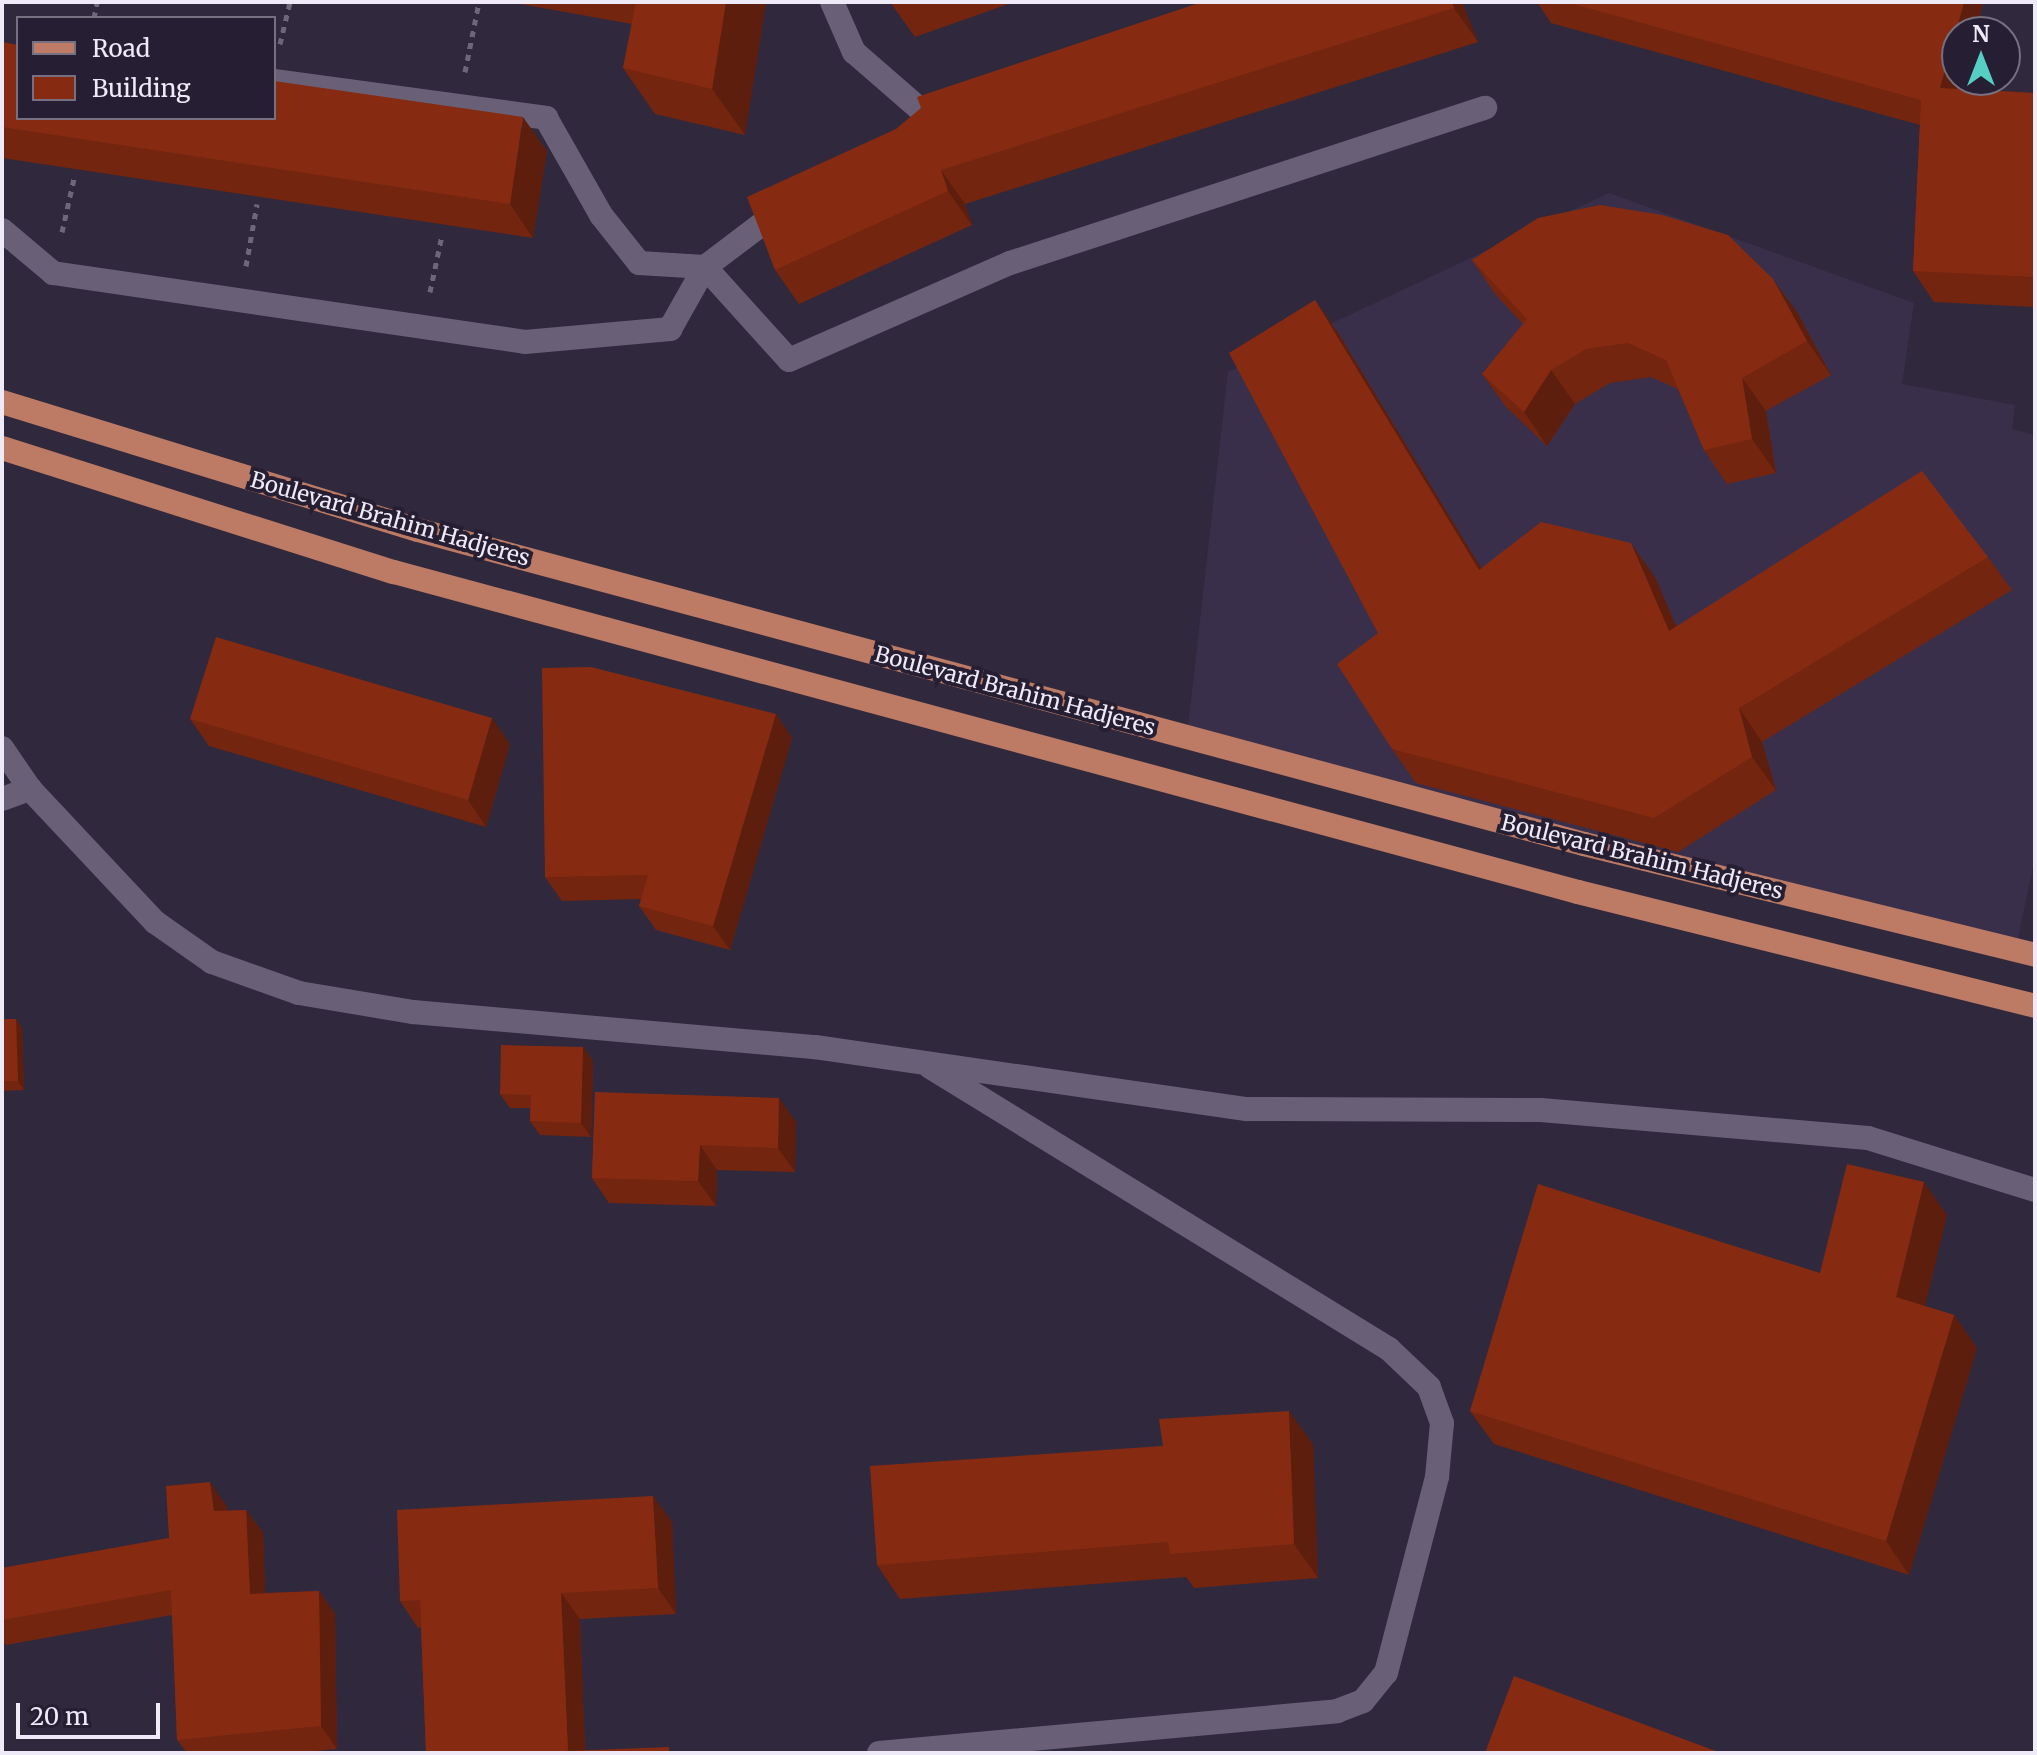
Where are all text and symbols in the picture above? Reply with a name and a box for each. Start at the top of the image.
legend [16,16,276,120]
north arrow [1941,16,2021,96]
text: N [1972,20,1990,48]
text: Road [92,33,150,64]
text: Building [92,73,191,104]
street label: Boulevard Brahim Hadjeres [247,466,533,572]
street label: Boulevard Brahim Hadjeres [872,641,1158,741]
street label: Boulevard Brahim Hadjeres [1498,809,1786,905]
scale bar [20,1687,164,1737]
text: 20 m [30,1701,89,1732]

